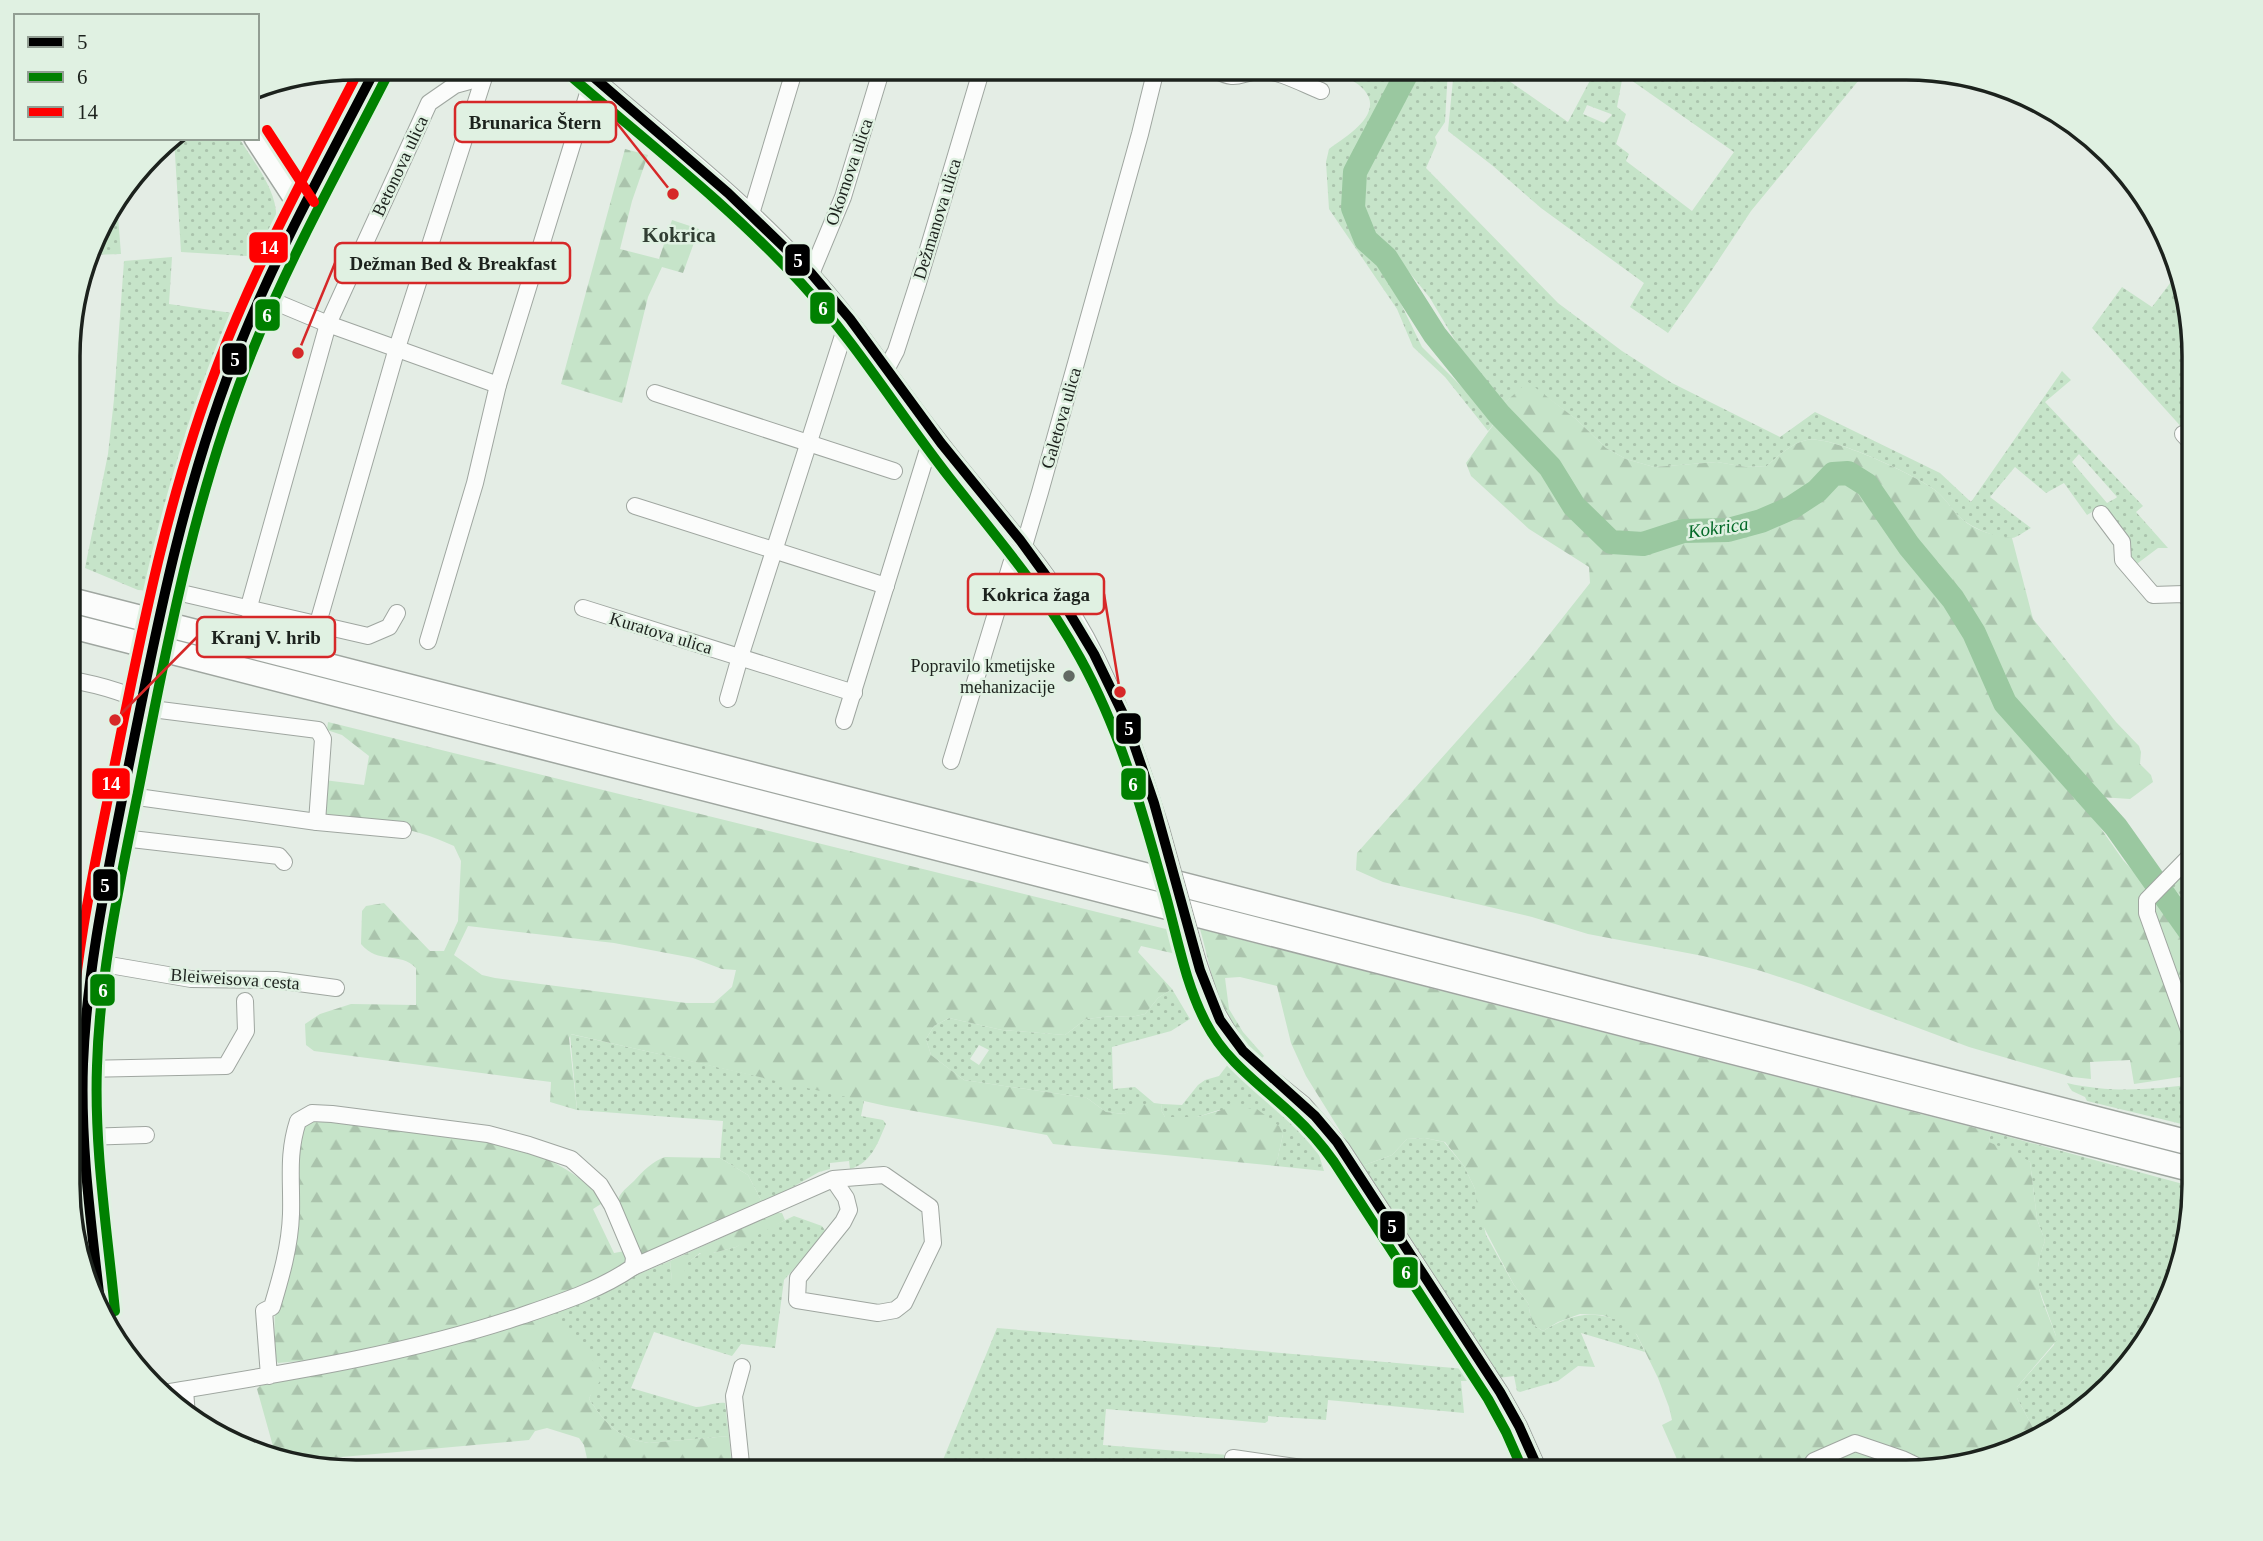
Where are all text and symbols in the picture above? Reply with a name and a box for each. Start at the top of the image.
legend [14,14,259,140]
text: 5 [77,30,88,54]
text: 6 [77,65,88,89]
text: 14 [77,100,99,124]
callout: Brunarica Štern [455,102,616,142]
text: Brunarica Štern [469,112,602,133]
street label: Betonova ulica [368,113,432,219]
street label: Okornova ulica [821,116,877,228]
street label: Dežmanova ulica [909,156,965,282]
district label: Kokrica [642,223,716,247]
line badge: 14 [248,231,289,264]
text: 14 [260,237,279,258]
callout: Dežman Bed & Breakfast [335,243,570,283]
line badge: 5 [784,243,811,277]
text: 5 [793,250,803,271]
text: Dežman Bed & Breakfast [349,253,557,274]
line badge: 6 [809,291,836,325]
line badge: 6 [254,298,281,332]
text: 6 [818,298,828,319]
text: 6 [262,305,272,326]
line badge: 5 [221,342,248,376]
text: 5 [230,349,240,370]
street label: Galetova ulica [1037,365,1085,471]
water label: Kokrica [1685,513,1750,542]
callout: Kokrica žaga [968,574,1104,614]
text: Kokrica žaga [982,584,1091,605]
street label: Kuratova ulica [607,608,715,658]
callout: Kranj V. hrib [197,617,335,657]
text: Kranj V. hrib [211,627,321,648]
place label: Popravilo kmetijske mehanizacije [911,656,1055,697]
marker: Popravilo kmetijske mehanizacije [1061,668,1077,684]
line badge: 5 [1115,712,1142,745]
text: 5 [1124,718,1134,739]
line badge: 14 [91,767,131,800]
line badge: 6 [1120,767,1147,801]
text: 14 [102,773,121,794]
text: 6 [1128,774,1138,795]
line badge: 5 [92,868,119,902]
text: 5 [100,875,110,896]
street label: Bleiweisova cesta [170,965,300,993]
line badge: 6 [89,973,116,1007]
text: 6 [98,980,108,1001]
line badge: 5 [1379,1210,1406,1243]
text: 5 [1387,1216,1397,1237]
line badge: 6 [1392,1256,1419,1289]
text: 6 [1401,1262,1411,1283]

